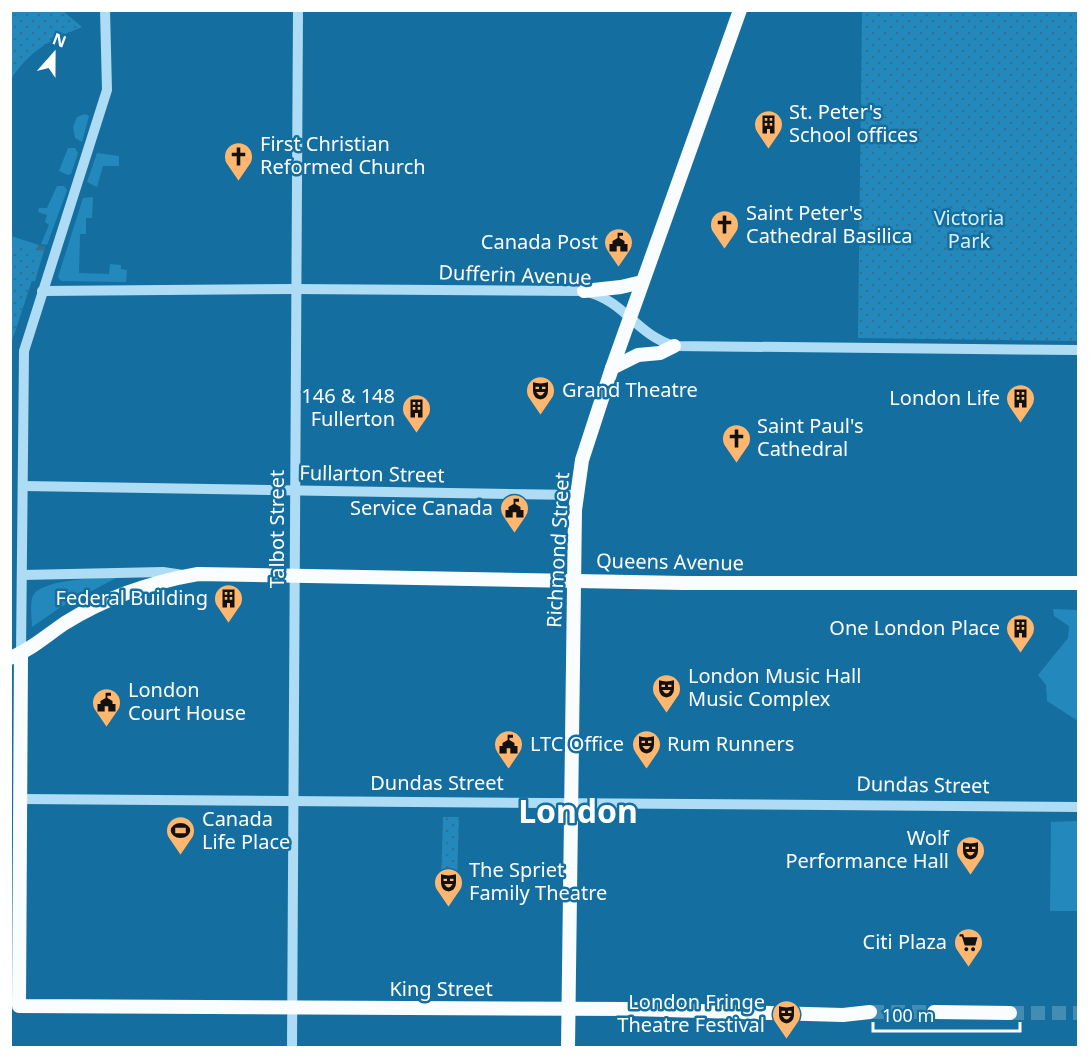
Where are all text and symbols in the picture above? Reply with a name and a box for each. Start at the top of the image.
north arrow [24,24,84,84]
text: N [49,27,69,53]
place label: St. Peter's School offices [789,98,918,148]
building icon: St. Peter's School offices [752,108,784,150]
place label: First Christian Reformed Church [260,130,426,180]
church icon: First Christian Reformed Church [223,140,255,182]
place label: Saint Peter's Cathedral Basilica [746,199,913,249]
park label: Victoria Park [934,204,1004,254]
church icon: Saint Peter's Cathedral Basilica [709,208,741,250]
public building icon: Canada Post [603,226,635,268]
place label: Canada Post [481,228,598,255]
street label: Dufferin Avenue [438,258,592,291]
theatre icon: Grand Theatre [525,374,557,416]
place label: Grand Theatre [562,376,698,403]
place label: 146 & 148 Fullerton [301,382,395,432]
building icon: London Life [1005,382,1037,424]
place label: London Life [889,384,1000,411]
building icon: 146 & 148 Fullerton [400,392,432,434]
place label: Saint Paul's Cathedral [757,412,863,462]
church icon: Saint Paul's Cathedral [720,422,752,464]
street label: Fullarton Street [299,459,445,488]
street label: Talbot Street [263,470,290,588]
street label: Richmond Street [540,471,575,629]
public building icon: Service Canada [498,492,530,534]
place label: Service Canada [350,494,493,521]
street label: Queens Avenue [596,547,744,576]
building icon: Federal Building [213,582,245,624]
place label: Federal Building [56,584,208,611]
building icon: One London Place [1005,612,1037,654]
place label: One London Place [829,614,1000,641]
place label: London Music Hall Music Complex [688,662,861,712]
theatre icon: London Music Hall Music Complex [651,672,683,714]
place label: London Court House [128,676,246,726]
public building icon: London Court House [91,686,123,728]
public building icon: LTC Office [493,728,525,770]
theatre icon: Rum Runners [630,728,662,770]
place label: LTC Office [530,730,624,757]
place label: Rum Runners [667,730,794,757]
street label: Dundas Street [370,769,504,796]
street label: Dundas Street [856,770,990,799]
district label: London [518,789,638,832]
place label: Canada Life Place [202,805,290,855]
sports icon: Canada Life Place [165,814,197,856]
place label: Wolf Performance Hall [785,824,950,874]
theatre icon: Wolf Performance Hall [954,834,986,876]
place label: The Spriet Family Theatre [469,856,607,906]
theatre icon: The Spriet Family Theatre [432,866,464,908]
supermarket icon: Citi Plaza [952,926,984,968]
place label: Citi Plaza [863,928,947,955]
street label: King Street [389,975,493,1002]
place label: London Fringe Theatre Festival [617,988,765,1038]
scale bar [873,995,1020,1033]
theatre icon: London Fringe Theatre Festival [770,998,802,1040]
text: 100 m [882,1003,934,1027]

